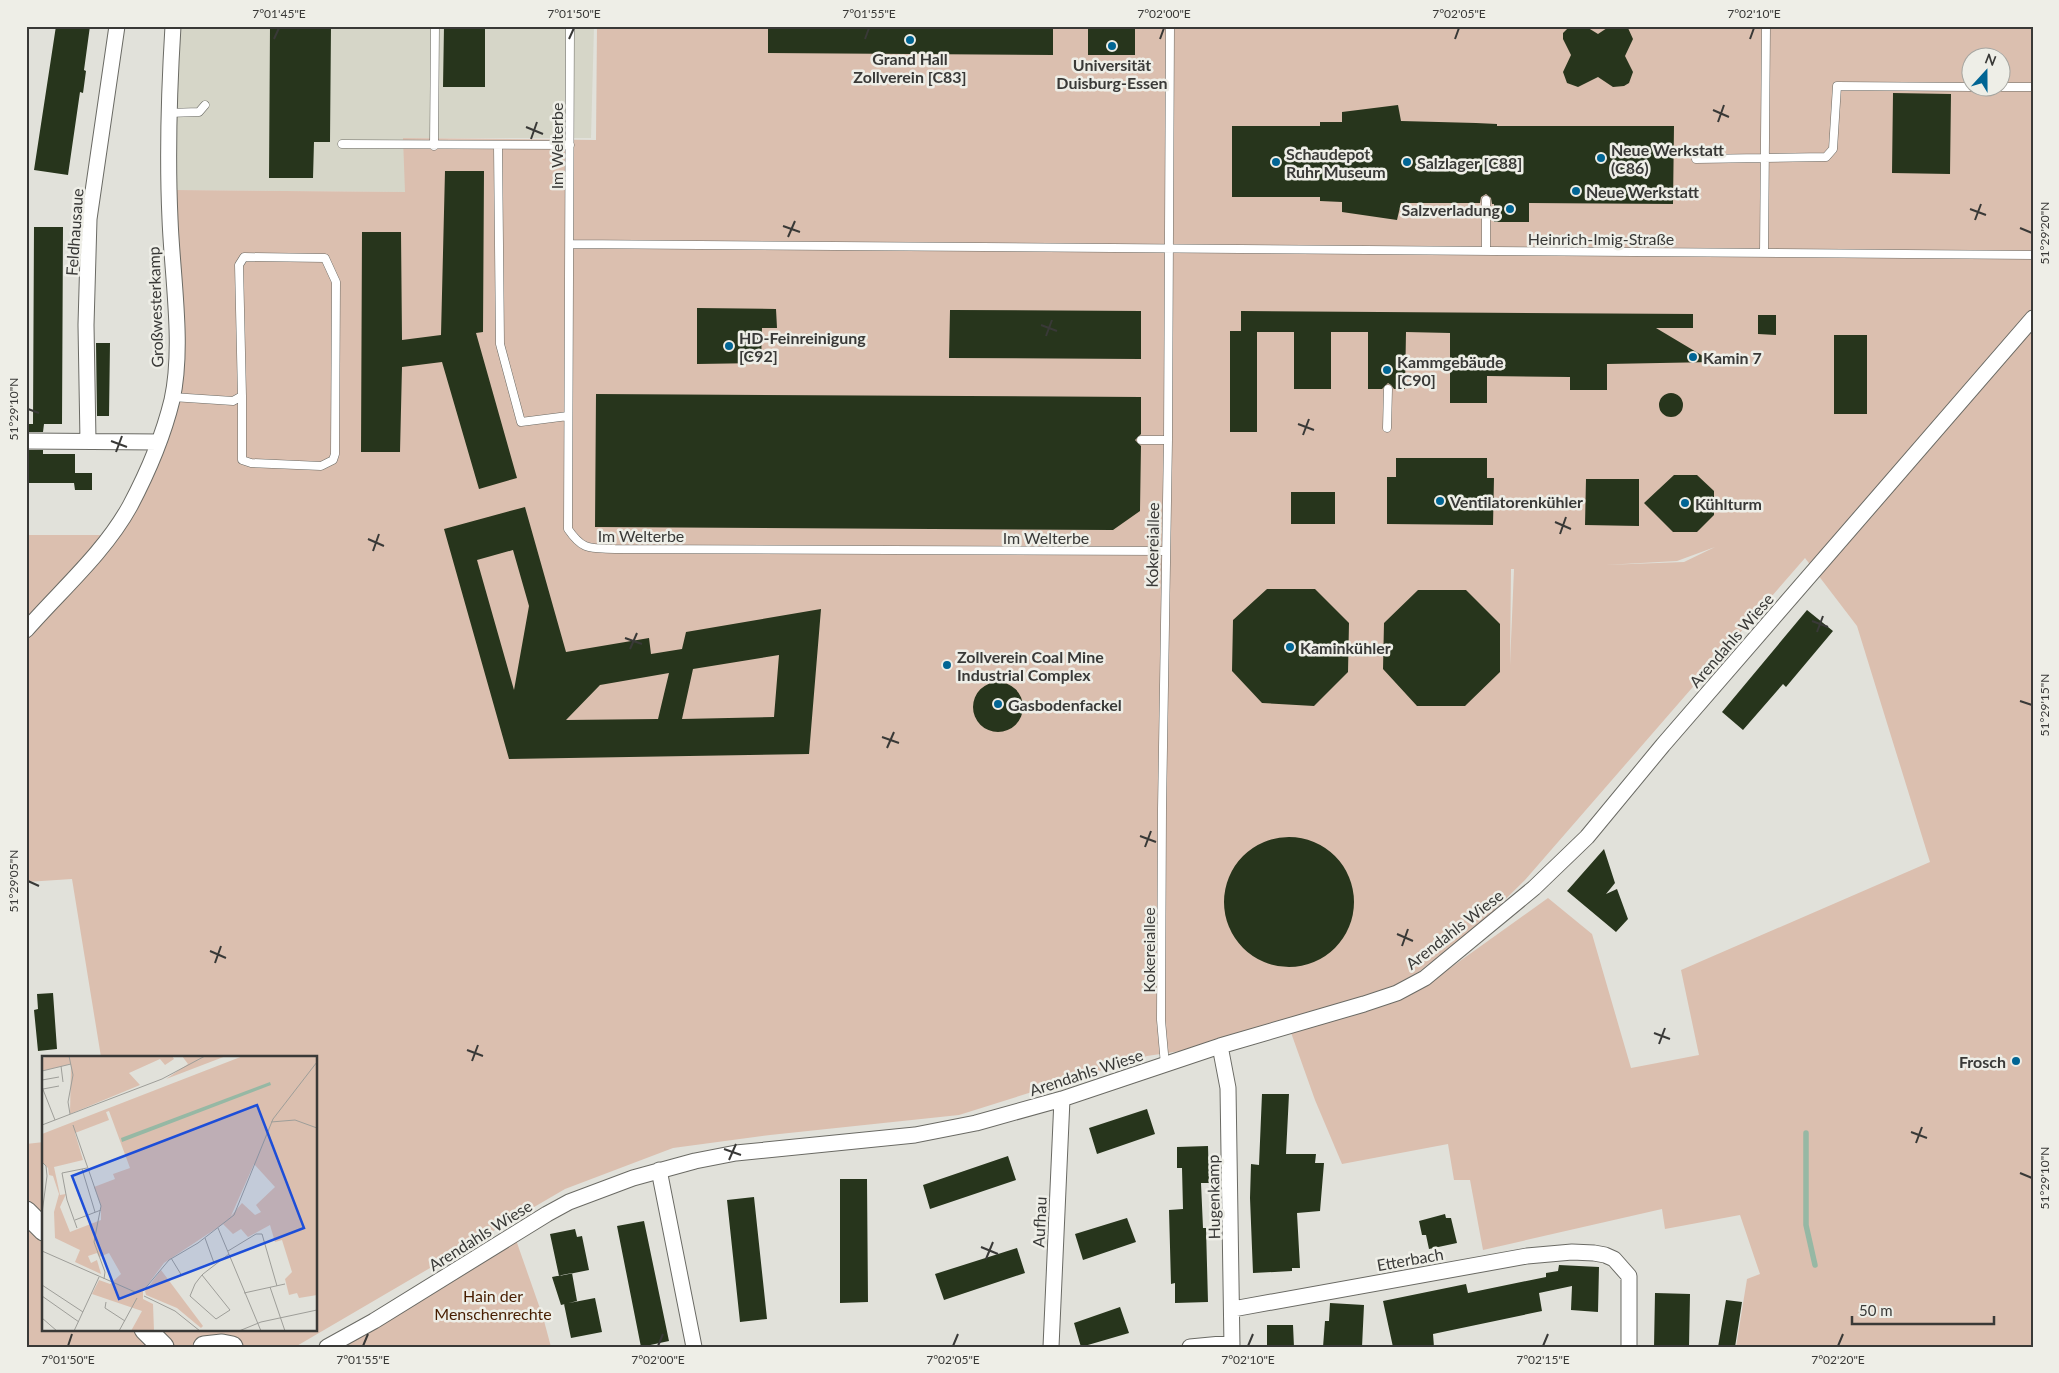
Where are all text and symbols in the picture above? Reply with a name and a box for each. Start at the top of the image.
text: 7°01'45"E [252,6,306,21]
text: 7°01'50"E [547,6,601,21]
text: 7°01'55"E [842,6,896,21]
text: 7°02'00"E [1137,6,1191,21]
text: 7°02'05"E [1432,6,1486,21]
text: 7°02'10"E [1727,6,1781,21]
marker: Grand Hall Zollverein [C83] [904,34,916,46]
marker: Universität Duisburg-Essen [1106,40,1118,52]
north arrow [1962,48,2012,98]
place label: Grand Hall Zollverein [C83] [853,49,967,86]
text: N [1983,50,1999,69]
place label: Universität Duisburg-Essen [1056,55,1168,92]
street label: Im Welterbe [547,103,566,189]
place label: Neue Werkstatt (C86) [1611,140,1725,177]
place label: Schaudepot Ruhr Museum [1286,144,1386,181]
marker: Neue Werkstatt (C86) [1595,152,1607,164]
place label: Salzlager [C88] [1417,153,1522,172]
marker: Schaudepot Ruhr Museum [1270,156,1282,168]
marker: Salzlager [C88] [1401,156,1413,168]
place label: Neue Werkstatt [1586,182,1700,201]
marker: Neue Werkstatt [1570,185,1582,197]
street label: Feldhausaue [61,188,87,276]
place label: Salzverladung [1402,200,1501,219]
text: 51°29'20"N [2037,202,2052,264]
marker: Salzverladung [1504,203,1516,215]
street label: Heinrich-Imig-Straße [1528,229,1674,248]
street label: Großwesterkamp [143,246,167,368]
place label: HD-Feinreinigung [C92] [739,328,866,365]
marker: HD-Feinreinigung [C92] [723,340,735,352]
place label: Kamin 7 [1703,348,1762,367]
marker: Kamin 7 [1687,351,1699,363]
place label: Kammgebäude [C90] [1397,352,1504,389]
marker: Kammgebäude [C90] [1381,364,1393,376]
text: 51°29'10"N [6,378,21,440]
place label: Ventilatorenkühler [1449,492,1583,511]
place label: Kühlturm [1695,494,1762,513]
marker: Ventilatorenkühler [1434,495,1446,507]
marker: Kühlturm [1679,497,1691,509]
street label: Kokereiallee [1142,502,1162,588]
street label: Im Welterbe [598,526,684,545]
street label: Im Welterbe [1003,528,1089,547]
street label: Arendahls Wiese [1685,589,1777,691]
place label: Kaminkühler [1300,638,1391,657]
marker: Kaminkühler [1284,641,1296,653]
place label: Zollverein Coal Mine Industrial Complex [957,647,1104,684]
marker: Zollverein Coal Mine Industrial Complex [941,659,953,671]
text: 51°29'15"N [2037,674,2052,736]
place label: Gasbodenfackel [1008,695,1122,714]
marker: Gasbodenfackel [992,698,1004,710]
text: 51°29'05"N [6,850,21,912]
street label: Arendahls Wiese [1402,885,1506,973]
street label: Kokereiallee [1139,907,1158,993]
street label: Arendahls Wiese [1027,1045,1145,1099]
place label: Frosch [1959,1052,2006,1071]
marker: Frosch [2010,1055,2022,1067]
inset map [42,1056,318,1330]
text: 51°29'10"N [2037,1147,2052,1209]
street label: Hugenkamp [1203,1154,1223,1240]
street label: Arendahls Wiese [425,1196,535,1274]
street label: Aufhau [1028,1196,1050,1248]
street label: Etterbach [1375,1244,1445,1274]
park label: Hain der Menschenrechte [434,1286,552,1323]
scale bar [1852,1293,1994,1325]
text: 50 m [1859,1301,1893,1319]
text: 7°01'50"E [41,1352,95,1367]
text: 7°01'55"E [336,1352,390,1367]
text: 7°02'00"E [631,1352,685,1367]
text: 7°02'05"E [926,1352,980,1367]
text: 7°02'10"E [1221,1352,1275,1367]
text: 7°02'15"E [1516,1352,1570,1367]
text: 7°02'20"E [1811,1352,1865,1367]

